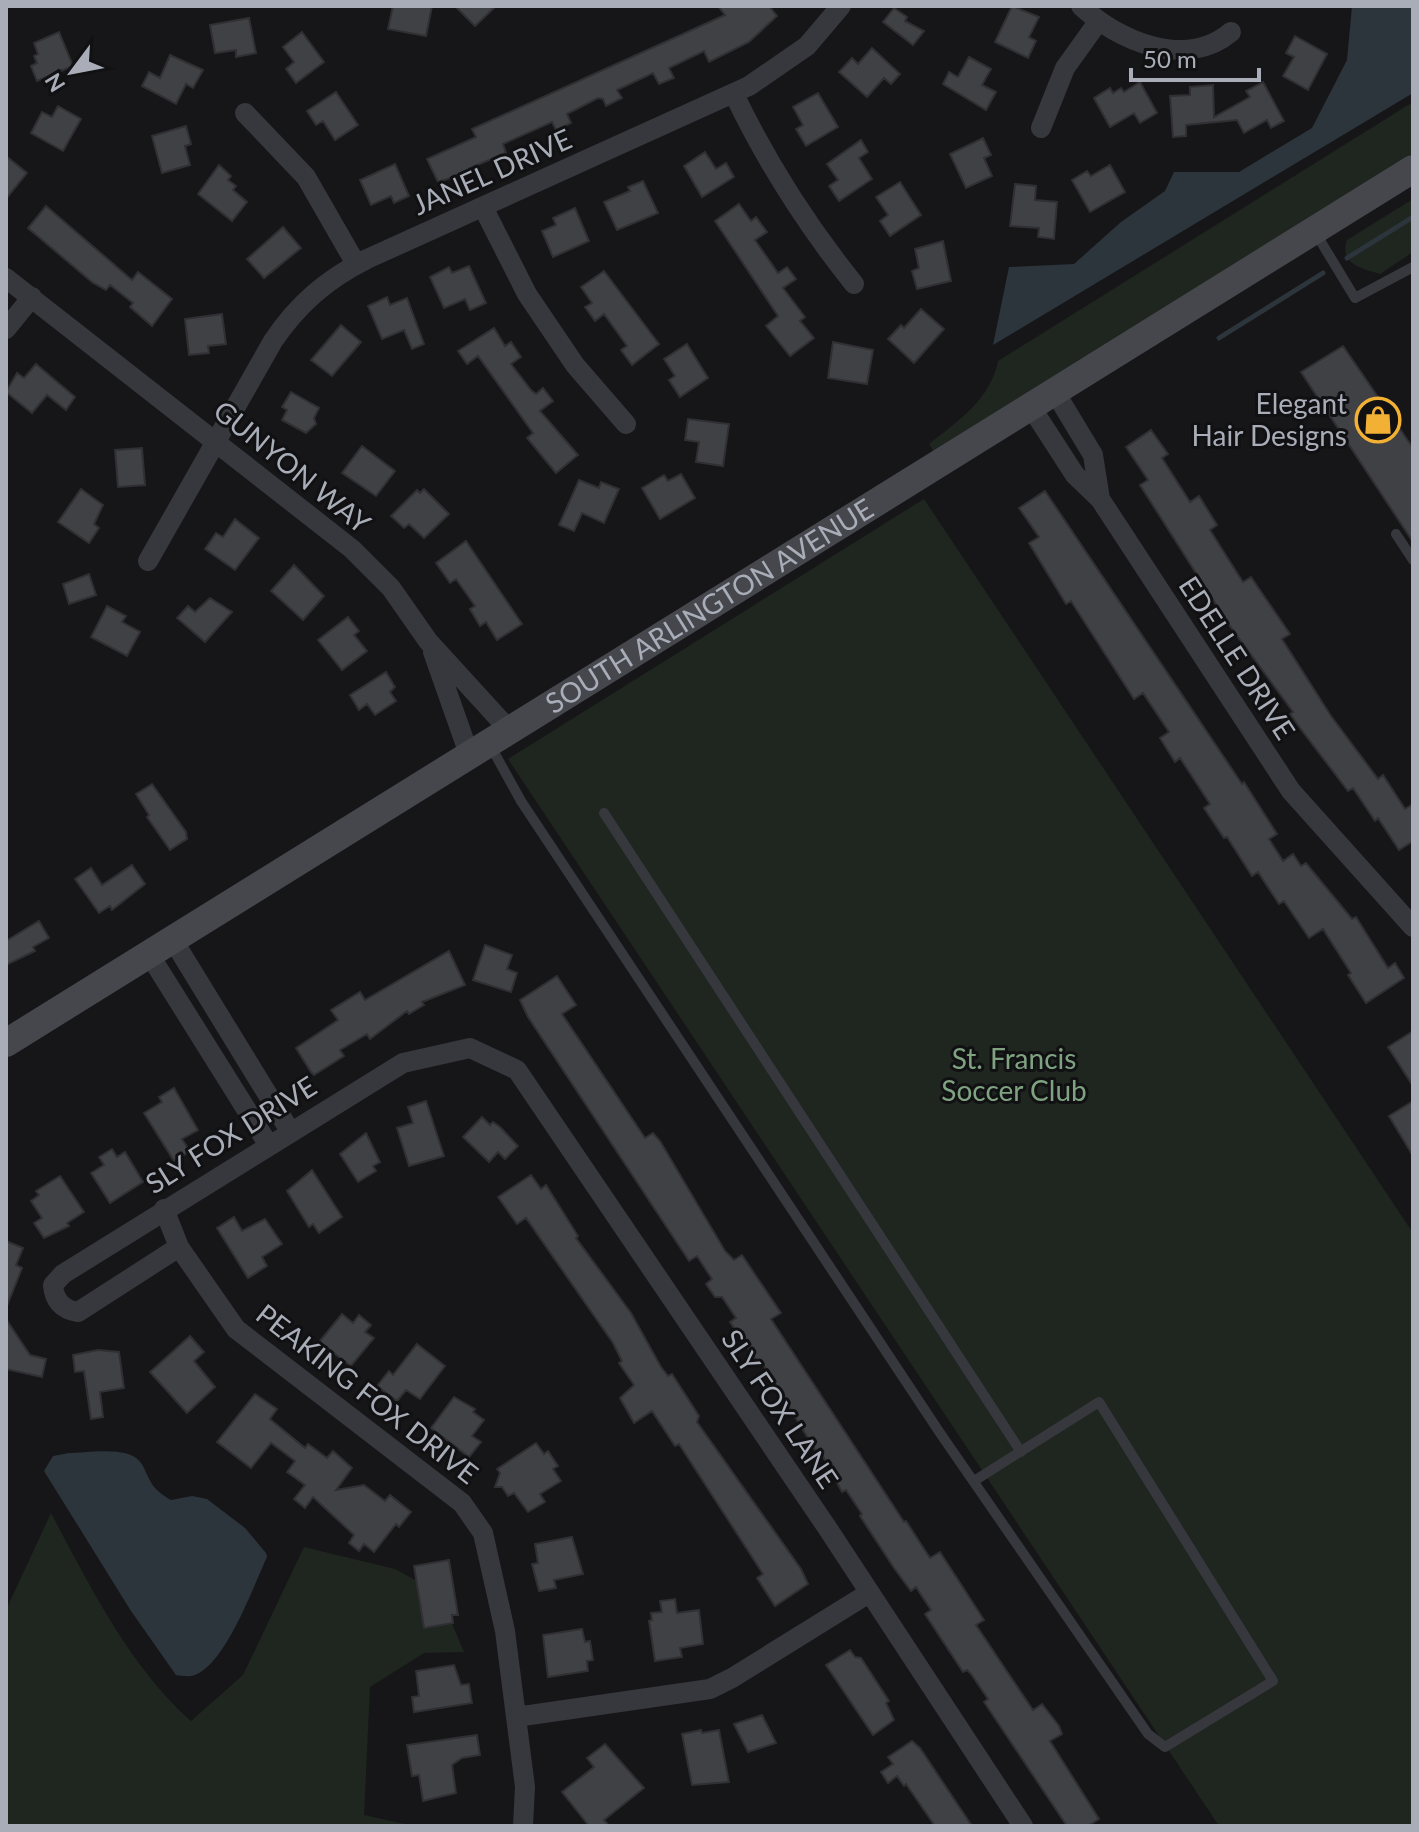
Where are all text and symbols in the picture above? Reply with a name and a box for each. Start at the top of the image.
north arrow [32,32,112,112]
scale bar [1131,32,1259,82]
text: 50 m [1143,44,1197,73]
text: N [39,69,71,97]
street label: JANEL DRIVE [407,121,576,221]
place label: Elegant Hair Designs [1192,386,1347,452]
street label: GUNYON WAY [207,393,378,540]
shop icon: Elegant Hair Designs [1354,396,1402,444]
street label: SOUTH ARLINGTON AVENUE [539,491,879,720]
street label: EDELLE DRIVE [1173,570,1303,745]
park label: St. Francis Soccer Club [941,1041,1087,1107]
street label: SLY FOX DRIVE [139,1068,322,1200]
street label: PEAKING FOX DRIVE [250,1296,485,1490]
street label: SLY FOX LANE [715,1323,846,1494]

